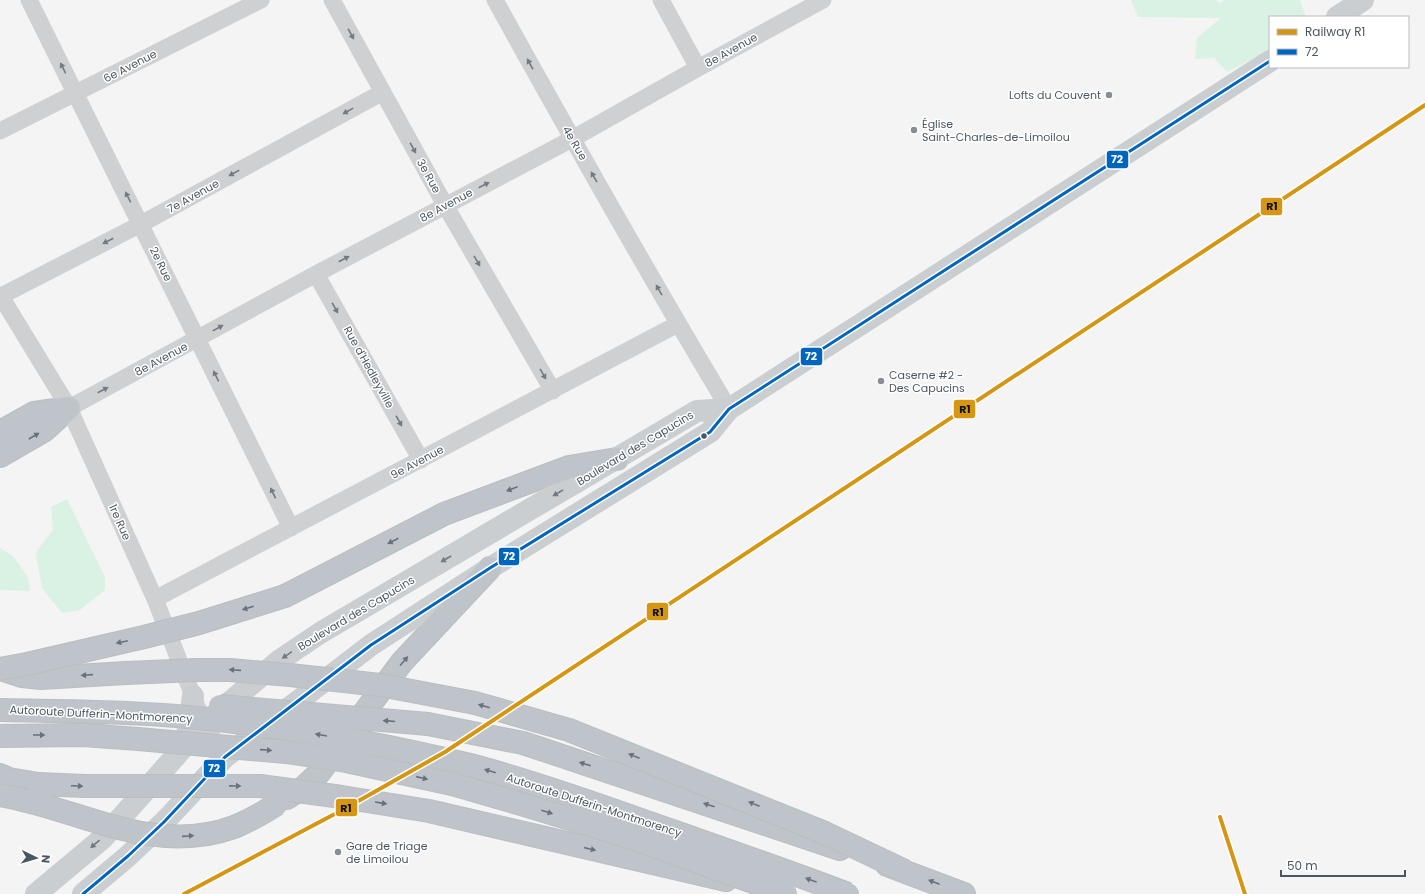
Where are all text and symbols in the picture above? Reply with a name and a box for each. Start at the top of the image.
legend [1269,16,1409,68]
text: Railway R1 [1305,23,1365,40]
one-way arrow [347,28,354,40]
street label: 8e Avenue [702,29,760,71]
text: 72 [1305,43,1319,60]
street label: 6e Avenue [101,46,160,86]
one-way arrow [527,58,534,70]
one-way arrow [60,63,66,74]
place label: Lofts du Couvent [1009,87,1101,103]
marker: Lofts du Couvent [1104,90,1114,100]
one-way arrow [343,107,354,114]
place label: Église Saint-Charles-de-Limoilou [922,116,1070,145]
street label: 4e Rue [559,123,591,163]
marker: Église Saint-Charles-de-Limoilou [909,125,919,135]
one-way arrow [410,142,417,154]
line badge: 72 [1106,150,1129,169]
text: 72 [1111,151,1123,167]
street label: 3e Rue [413,156,445,196]
one-way arrow [228,170,240,176]
one-way arrow [591,171,598,183]
street label: 7e Avenue [164,175,222,217]
one-way arrow [478,182,490,188]
street label: 8e Avenue [417,184,476,226]
one-way arrow [124,191,131,203]
line badge: R1 [1260,197,1283,216]
text: R1 [1266,198,1278,214]
one-way arrow [102,238,113,244]
street label: 2e Rue [146,244,176,284]
one-way arrow [474,255,481,267]
one-way arrow [338,256,350,262]
one-way arrow [655,284,662,296]
one-way arrow [332,302,339,314]
street label: Rue d'Hedleyville [340,323,398,411]
one-way arrow [212,325,224,331]
street label: 8e Avenue [132,338,191,380]
line badge: 72 [800,347,823,366]
text: 72 [805,348,817,364]
place label: Caserne #2 - Des Capucins [889,367,965,396]
one-way arrow [539,368,546,380]
one-way arrow [213,371,219,382]
marker: Caserne #2 - Des Capucins [876,376,886,386]
one-way arrow [97,387,109,393]
line badge: R1 [953,399,976,419]
text: R1 [959,401,971,417]
street label: Boulevard des Capucins [573,407,697,489]
one-way arrow [396,415,403,427]
unlabelled marker [699,431,709,441]
one-way arrow [28,433,40,440]
street label: 9e Avenue [388,441,447,483]
one-way arrow [506,486,518,492]
one-way arrow [270,487,277,499]
one-way arrow [552,490,564,497]
street label: 1re Rue [105,501,135,543]
one-way arrow [388,537,399,544]
line badge: 72 [498,547,520,566]
text: 72 [503,548,515,564]
one-way arrow [441,556,452,563]
street label: Boulevard des Capucins [294,572,418,654]
line badge: R1 [646,602,669,621]
text: R1 [652,604,664,620]
one-way arrow [241,605,253,611]
one-way arrow [116,640,129,646]
one-way arrow [282,651,292,659]
one-way arrow [399,656,408,667]
one-way arrow [229,667,241,674]
one-way arrow [80,672,93,678]
street label: Autoroute Dufferin-Montmorency [9,701,194,727]
one-way arrow [478,703,490,709]
one-way arrow [383,718,395,724]
one-way arrow [33,732,46,738]
one-way arrow [315,732,328,738]
one-way arrow [260,747,272,754]
one-way arrow [627,752,639,758]
line badge: 72 [203,759,226,778]
text: 72 [208,760,220,776]
one-way arrow [579,761,591,767]
one-way arrow [483,768,495,774]
street label: Autoroute Dufferin-Montmorency [505,769,684,841]
one-way arrow [416,775,428,781]
one-way arrow [71,782,83,789]
one-way arrow [229,783,242,789]
line badge: R1 [335,798,358,817]
text: R1 [340,800,352,816]
one-way arrow [375,800,387,806]
one-way arrow [747,801,759,807]
one-way arrow [702,802,714,808]
one-way arrow [541,809,553,815]
one-way arrow [182,832,194,839]
north arrow [16,838,56,878]
place label: Gare de Triage de Limoilou [346,838,428,867]
one-way arrow [90,840,101,849]
one-way arrow [584,846,596,852]
marker: Gare de Triage de Limoilou [333,847,343,857]
scale bar [1281,852,1405,878]
text: N [38,854,54,864]
text: 50 m [1287,857,1318,874]
one-way arrow [805,877,817,883]
one-way arrow [928,879,940,885]

